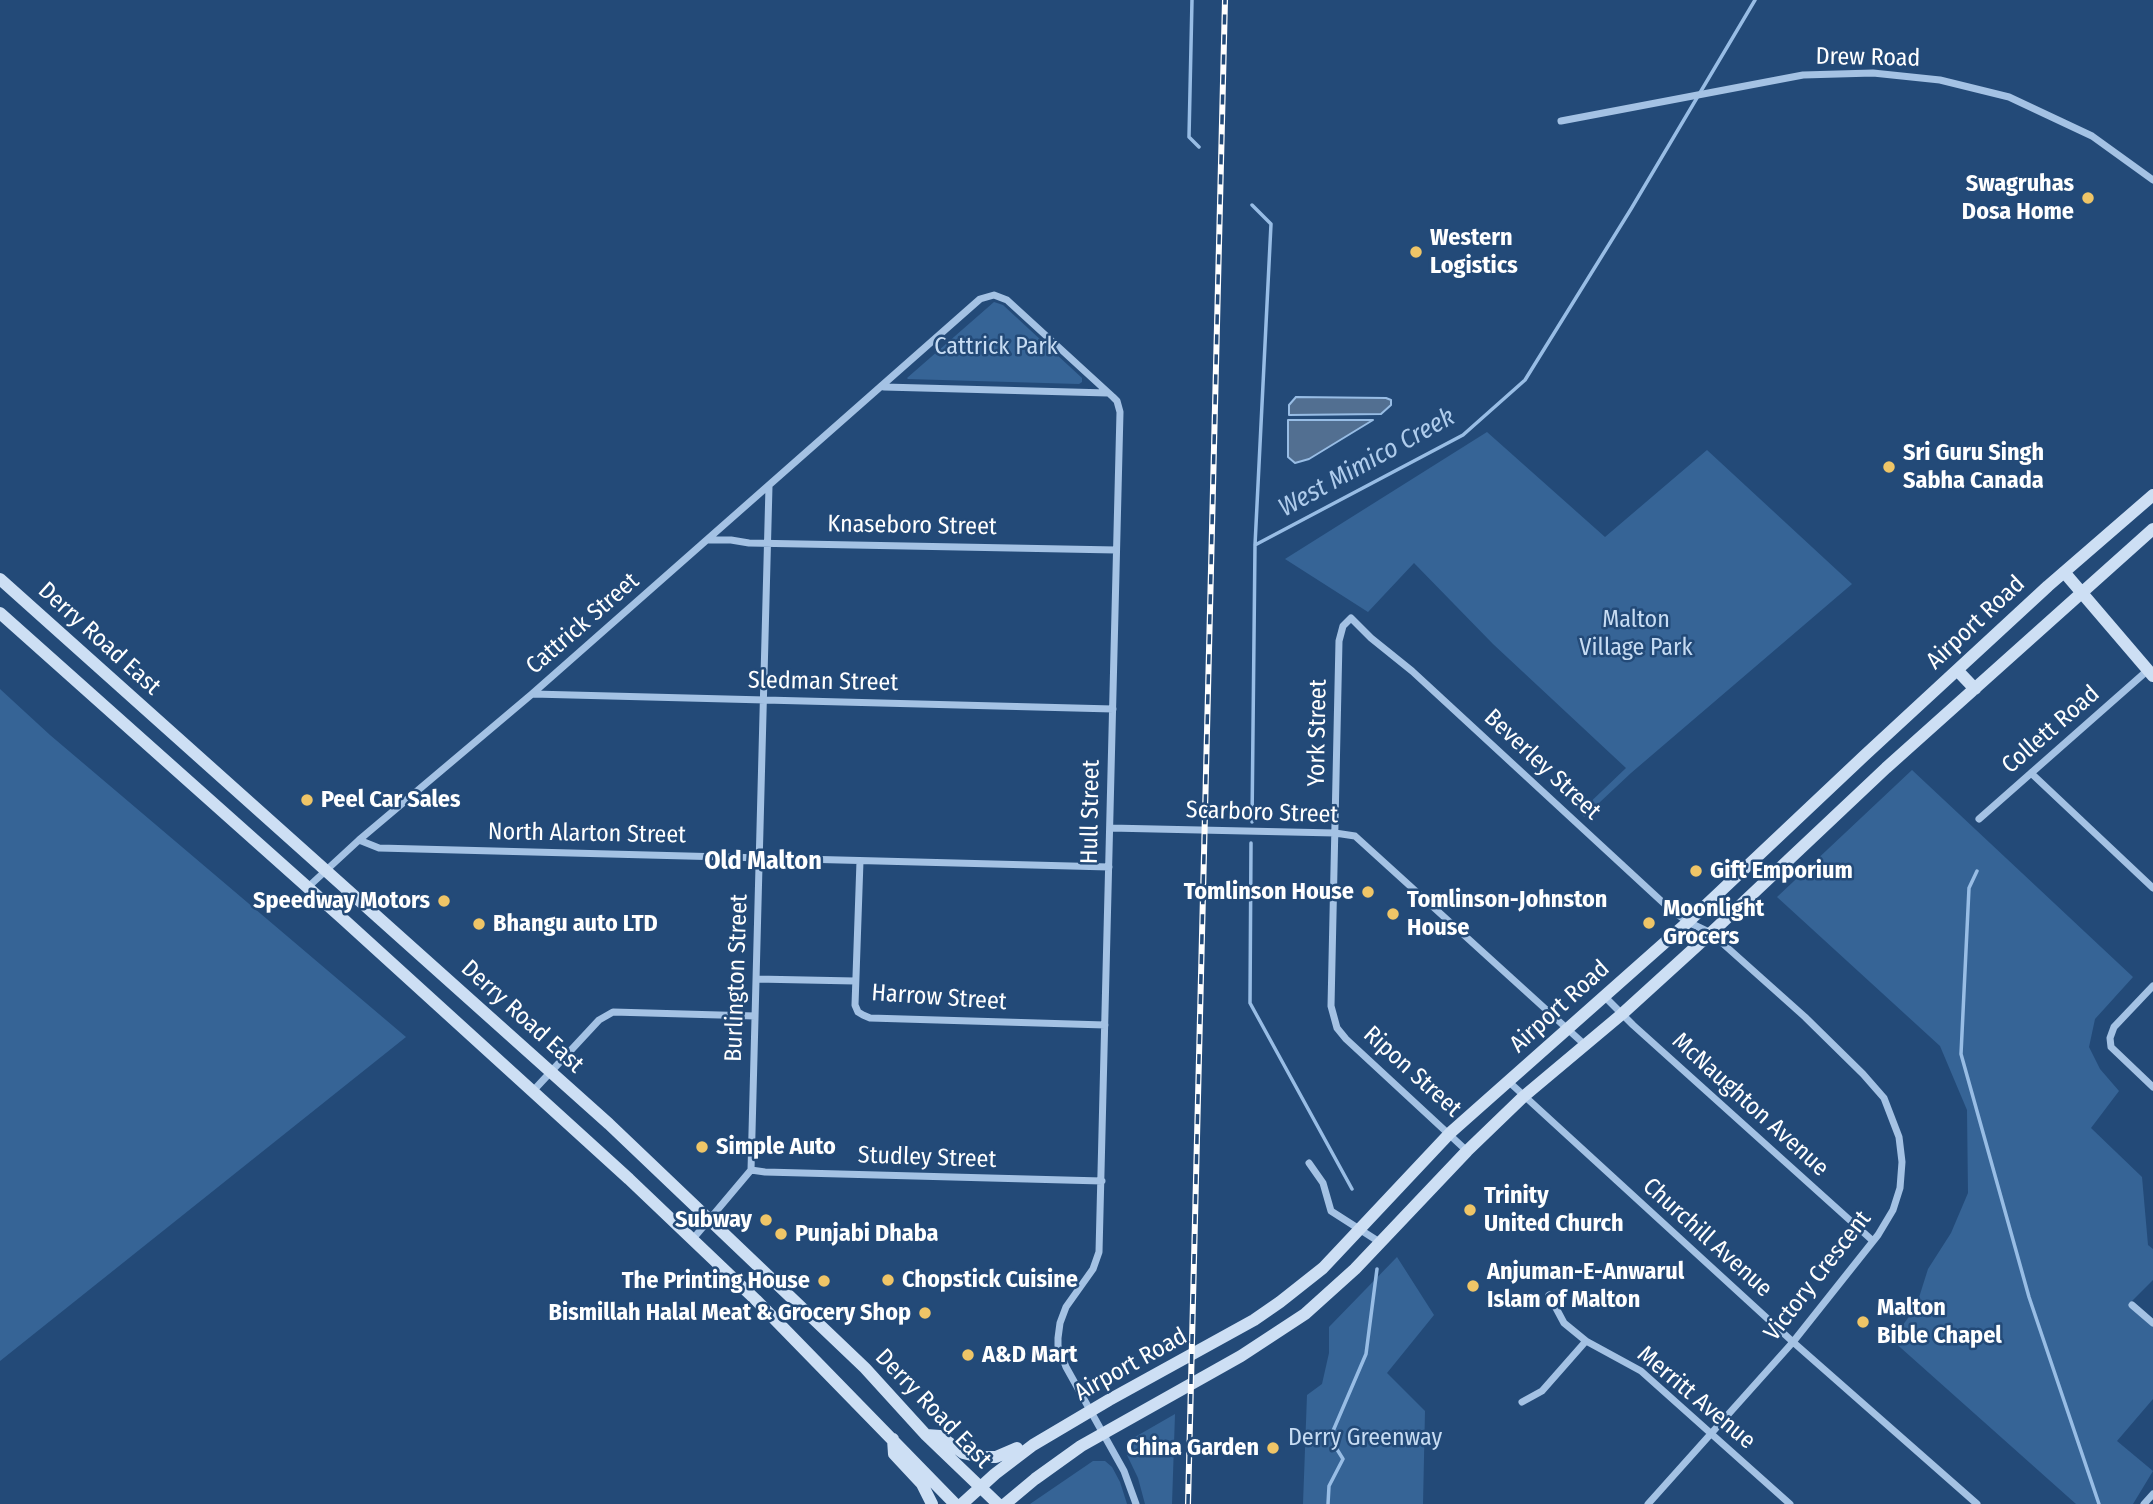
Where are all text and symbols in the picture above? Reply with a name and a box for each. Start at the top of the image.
street label: Drew Road [1815,43,1921,73]
place label: Swagruhas Dosa Home [1962,170,2074,226]
marker: Swagruhas Dosa Home [2080,190,2096,206]
place label: Western Logistics [1430,224,1518,280]
marker: Western Logistics [1408,244,1424,260]
park label: Cattrick Park [934,333,1058,361]
water label: West Mimico Creek [1273,402,1461,524]
place label: Sri Guru Singh Sabha Canada [1903,439,2044,495]
marker: Sri Guru Singh Sabha Canada [1881,459,1897,475]
street label: Knaseboro Street [827,510,997,542]
street label: Cattrick Street [521,567,645,681]
street label: Airport Road [1921,570,2031,676]
street label: Derry Road East [32,576,166,702]
park label: Malton Village Park [1579,606,1693,662]
street label: Sledman Street [748,666,898,698]
street label: York Street [1303,679,1333,787]
street label: Collett Road [1996,680,2106,780]
street label: Beverley Street [1478,704,1606,826]
street label: Hull Street [1076,760,1106,864]
place label: Peel Car Sales [321,786,461,814]
marker: Peel Car Sales [299,792,315,808]
street label: Scarboro Street [1185,796,1339,830]
street label: North Alarton Street [488,818,686,850]
district label: Old Malton [704,846,822,878]
place label: Gift Emporium [1710,857,1853,885]
marker: Gift Emporium [1688,863,1704,879]
place label: Tomlinson House [1184,878,1354,906]
marker: Tomlinson House [1360,884,1376,900]
place label: Tomlinson-Johnston House [1407,886,1607,942]
place label: Speedway Motors [253,887,430,915]
marker: Speedway Motors [436,893,452,909]
street label: Burlington Street [720,894,754,1062]
place label: Moonlight Grocers [1663,895,1764,951]
marker: Tomlinson-Johnston House [1385,906,1401,922]
place label: Bhangu auto LTD [493,910,658,938]
marker: Moonlight Grocers [1641,915,1657,931]
marker: Bhangu auto LTD [471,916,487,932]
street label: Derry Road East [455,954,589,1080]
street label: Airport Road [1504,955,1616,1059]
street label: Harrow Street [870,979,1008,1017]
street label: Ripon Street [1357,1021,1467,1123]
street label: McNaughton Avenue [1666,1027,1834,1183]
place label: Simple Auto [716,1133,836,1161]
marker: Simple Auto [694,1139,710,1155]
street label: Studley Street [857,1141,997,1175]
street label: Churchill Avenue [1636,1172,1778,1304]
place label: Trinity United Church [1484,1182,1624,1238]
marker: Trinity United Church [1462,1202,1478,1218]
street label: Victory Crescent [1758,1205,1878,1347]
place label: Subway [675,1206,752,1234]
marker: Subway [758,1212,774,1228]
place label: Punjabi Dhaba [795,1220,939,1248]
marker: Punjabi Dhaba [773,1226,789,1242]
place label: Anjuman-E-Anwarul Islam of Malton [1487,1258,1684,1314]
place label: Chopstick Cuisine [902,1266,1078,1294]
place label: The Printing House [622,1267,810,1295]
marker: Chopstick Cuisine [880,1272,896,1288]
marker: The Printing House [816,1273,832,1289]
marker: Anjuman-E-Anwarul Islam of Malton [1465,1278,1481,1294]
place label: Malton Bible Chapel [1877,1294,2002,1350]
place label: Bismillah Halal Meat & Grocery Shop [549,1299,911,1327]
marker: Bismillah Halal Meat & Grocery Shop [917,1305,933,1321]
marker: Malton Bible Chapel [1855,1314,1871,1330]
street label: Airport Road [1070,1322,1192,1408]
street label: Merritt Avenue [1631,1340,1761,1456]
place label: A&D Mart [982,1341,1077,1369]
street label: Derry Road East [869,1343,997,1475]
marker: A&D Mart [960,1347,976,1363]
park label: Derry Greenway [1288,1424,1442,1452]
place label: China Garden [1126,1434,1259,1462]
marker: China Garden [1265,1440,1281,1456]

